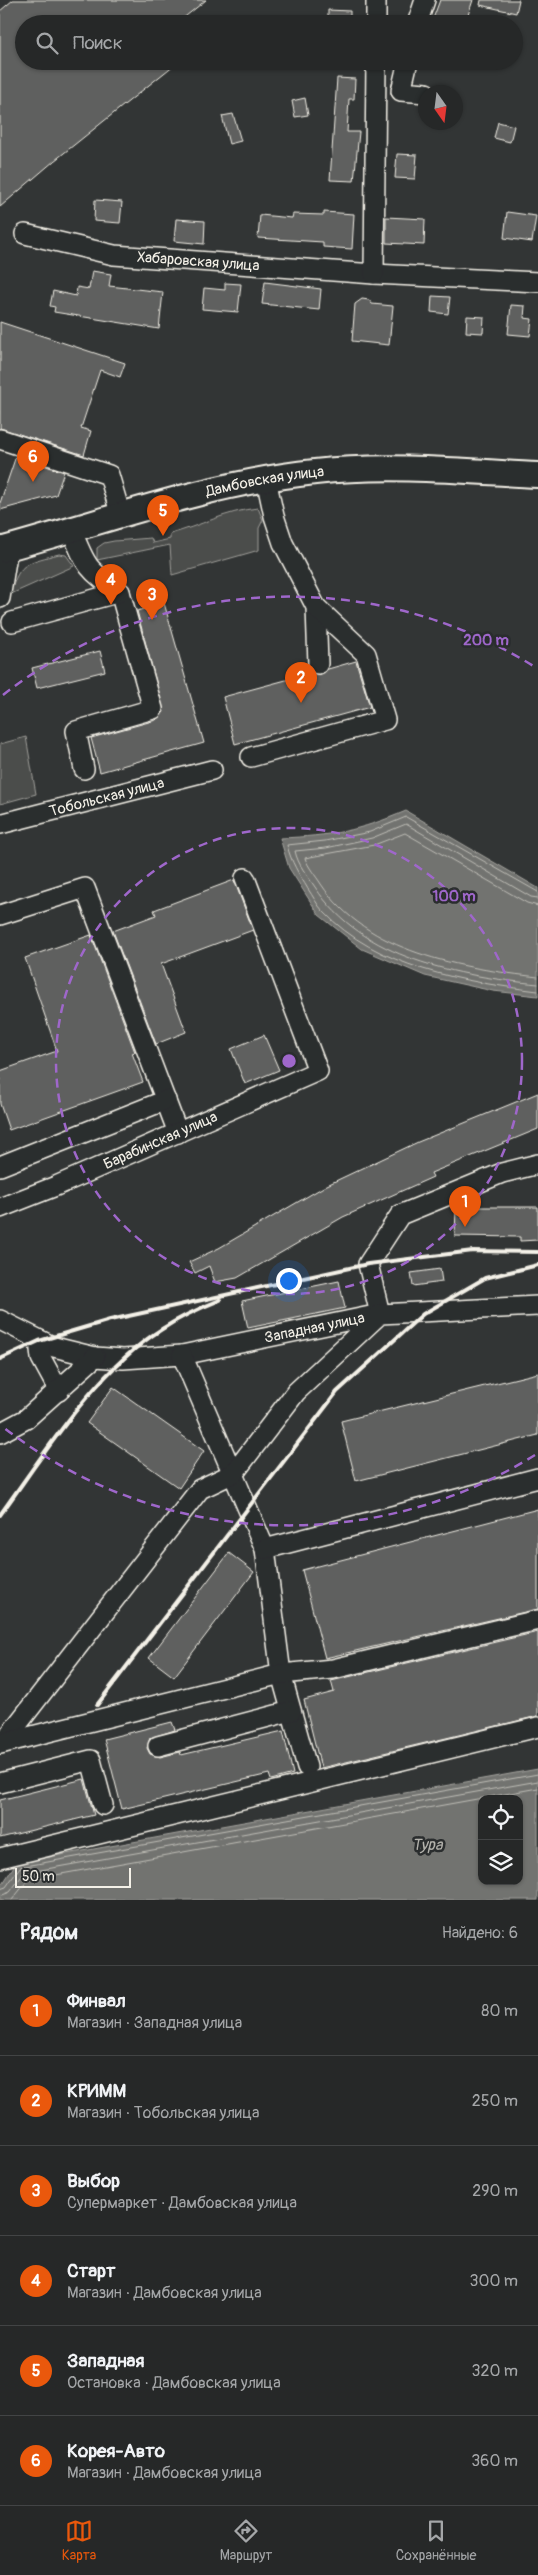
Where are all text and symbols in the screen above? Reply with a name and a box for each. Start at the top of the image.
search box [15,15,523,70]
icon: search [33,29,61,57]
text: Поиск [73,31,123,55]
north arrow [418,85,463,130]
street label: Хабаровская улица [136,247,260,275]
pin: 6 [17,441,49,482]
street label: Дамбовская улица [203,462,325,501]
pin: 5 [147,495,179,536]
pin: 4 [95,564,127,605]
pin: 3 [136,579,168,620]
text: 200 m [463,631,509,650]
pin: 2 [285,662,317,703]
street label: Тобольская улица [47,773,166,821]
text: 100 m [433,887,475,906]
centre of rings [280,1052,298,1070]
street label: Барабинская улица [100,1107,220,1174]
pin: 1 [449,1186,481,1227]
your location [276,1268,302,1294]
street label: Западная улица [263,1308,366,1347]
map controls [478,1795,523,1885]
button: locate [478,1795,523,1840]
water label: Тура [412,1835,444,1855]
button: layers [478,1840,523,1885]
scale bar [15,1865,131,1888]
text: 50 m [22,1868,55,1885]
text: Рядом [20,1919,78,1946]
text: Найдено: 6 [442,1923,518,1943]
text: Финвал [67,1989,126,2013]
text: 1 [33,2001,39,2021]
text: 80 m [481,2001,518,2021]
text: Магазин · Западная улица [67,2013,242,2033]
text: КРИММ [67,2079,126,2103]
text: 2 [32,2091,40,2111]
text: 250 m [472,2091,518,2111]
text: Магазин · Тобольская улица [67,2103,259,2123]
text: Выбор [67,2169,120,2193]
text: 3 [32,2181,40,2201]
text: 290 m [472,2181,518,2201]
text: Супермаркет · Дамбовская улица [67,2193,297,2213]
text: Старт [67,2259,116,2283]
text: 4 [31,2271,41,2291]
text: 300 m [470,2271,518,2291]
text: Магазин · Дамбовская улица [67,2283,262,2303]
text: Западная [67,2349,144,2373]
text: 5 [32,2361,40,2381]
text: 320 m [472,2361,518,2381]
text: Остановка · Дамбовская улица [67,2373,281,2393]
text: Корея-Авто [67,2439,165,2463]
text: 6 [31,2451,41,2471]
text: 360 m [471,2451,518,2471]
text: Магазин · Дамбовская улица [67,2463,262,2483]
tab: Карта [62,2517,96,2564]
tab: Маршрут [220,2517,272,2564]
tab: Сохранённые [396,2517,476,2564]

